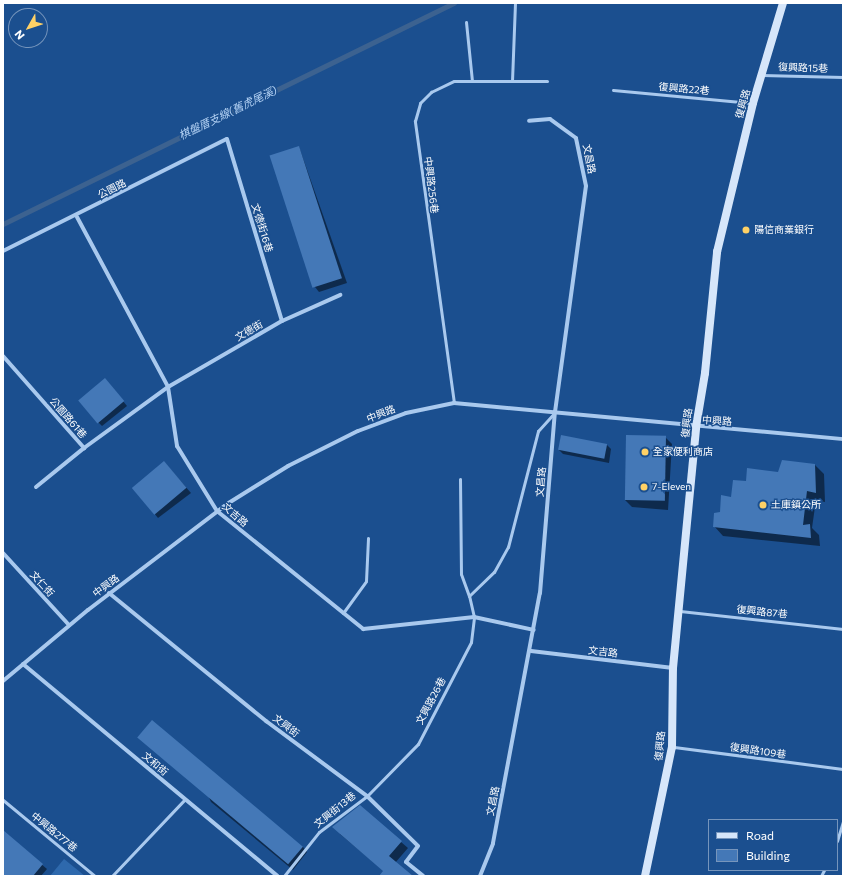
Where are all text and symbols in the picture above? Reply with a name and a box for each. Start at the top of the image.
north arrow [8,8,48,48]
text: N [11,28,27,43]
street label: 復興路15巷 [778,61,828,75]
street label: 復興路22巷 [658,81,710,97]
water label: 棋盤厝支線(舊虎尾溪) [177,84,279,142]
street label: 復興路 [733,88,753,120]
street label: 文昌路 [580,143,598,175]
street label: 中興路256巷 [422,156,440,214]
street label: 公園路 [96,177,128,201]
street label: 文德街16巷 [249,202,275,254]
place label: 陽信商業銀行 [754,224,814,236]
marker: 陽信商業銀行 [741,225,751,235]
street label: 文德街 [233,318,265,344]
street label: 公園路61巷 [47,395,89,441]
street label: 中興路 [365,403,397,425]
street label: 復興路 [679,407,695,439]
street label: 中興路 [702,414,732,428]
place label: 全家便利商店 [653,446,713,458]
marker: 全家便利商店 [640,447,650,457]
street label: 文昌路 [534,467,548,497]
place label: 7-Eleven [652,481,691,493]
marker: 7-Eleven [639,482,649,492]
place label: 土庫鎮公所 [771,499,821,511]
marker: 土庫鎮公所 [758,500,768,510]
street label: 文吉路 [220,501,250,529]
street label: 文仁街 [28,569,56,599]
street label: 中興路 [90,572,122,600]
street label: 復興路87巷 [736,603,788,621]
street label: 文吉路 [587,644,619,660]
street label: 文興路26巷 [414,675,448,727]
street label: 文興街 [270,712,302,740]
street label: 復興路 [652,730,668,762]
street label: 復興路109巷 [729,741,787,761]
street label: 文和街 [140,750,170,778]
street label: 文昌路 [484,785,502,817]
street label: 文興街13巷 [312,790,358,830]
street label: 中興路277巷 [28,810,80,854]
legend [708,819,838,871]
text: Road [746,828,774,842]
text: Building [746,848,790,862]

